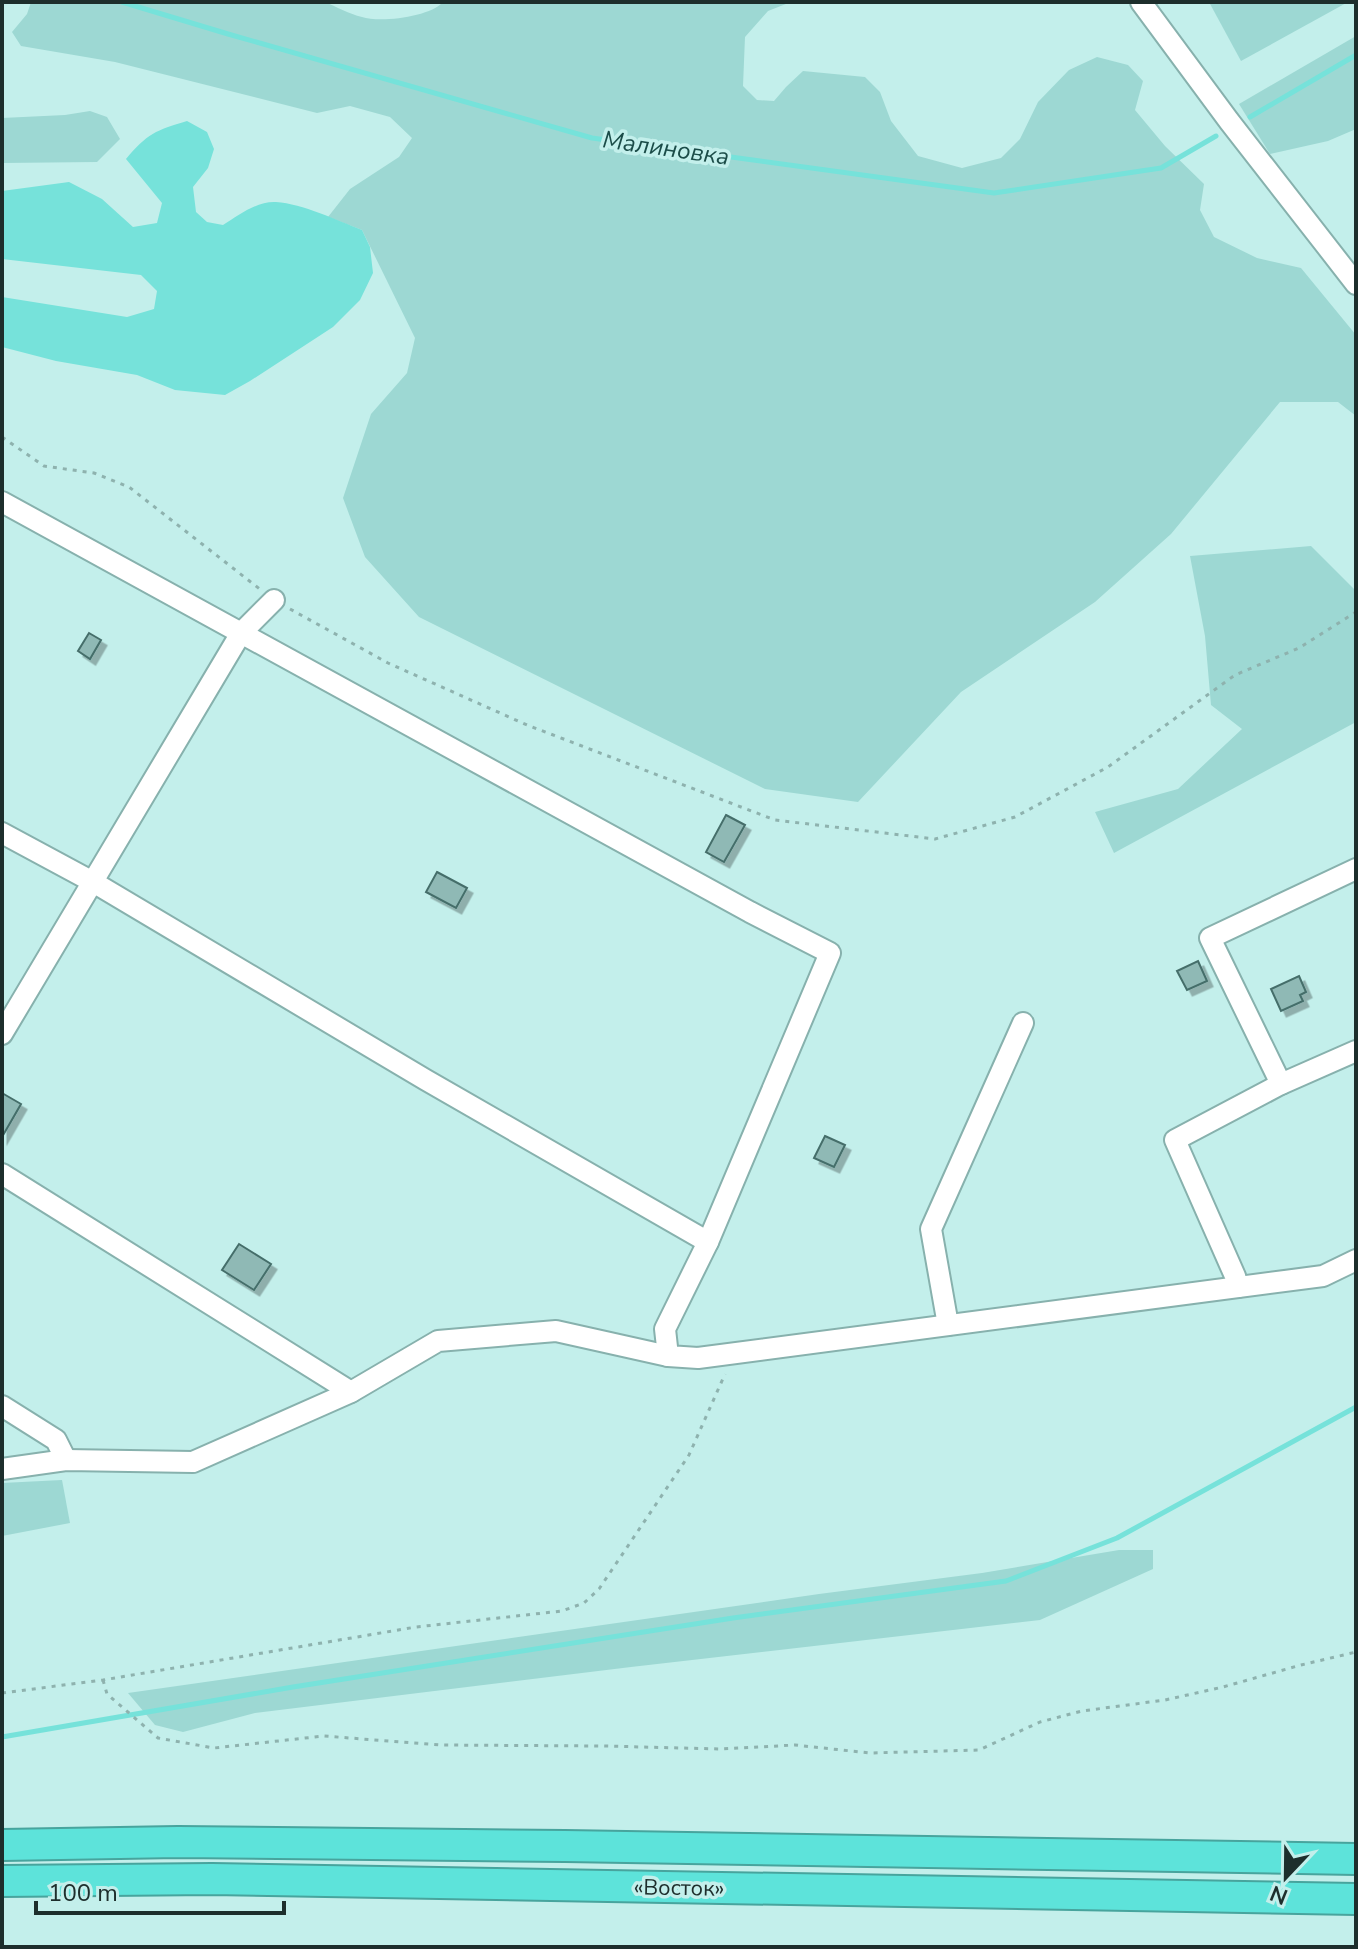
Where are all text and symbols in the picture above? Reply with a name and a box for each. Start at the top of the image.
water label: Малиновка [601,123,731,173]
north arrow [1246,1837,1326,1917]
scale bar [36,1865,284,1915]
street label: «Восток» [633,1872,725,1904]
text: 100 m [48,1877,118,1909]
text: N [1266,1878,1292,1912]

